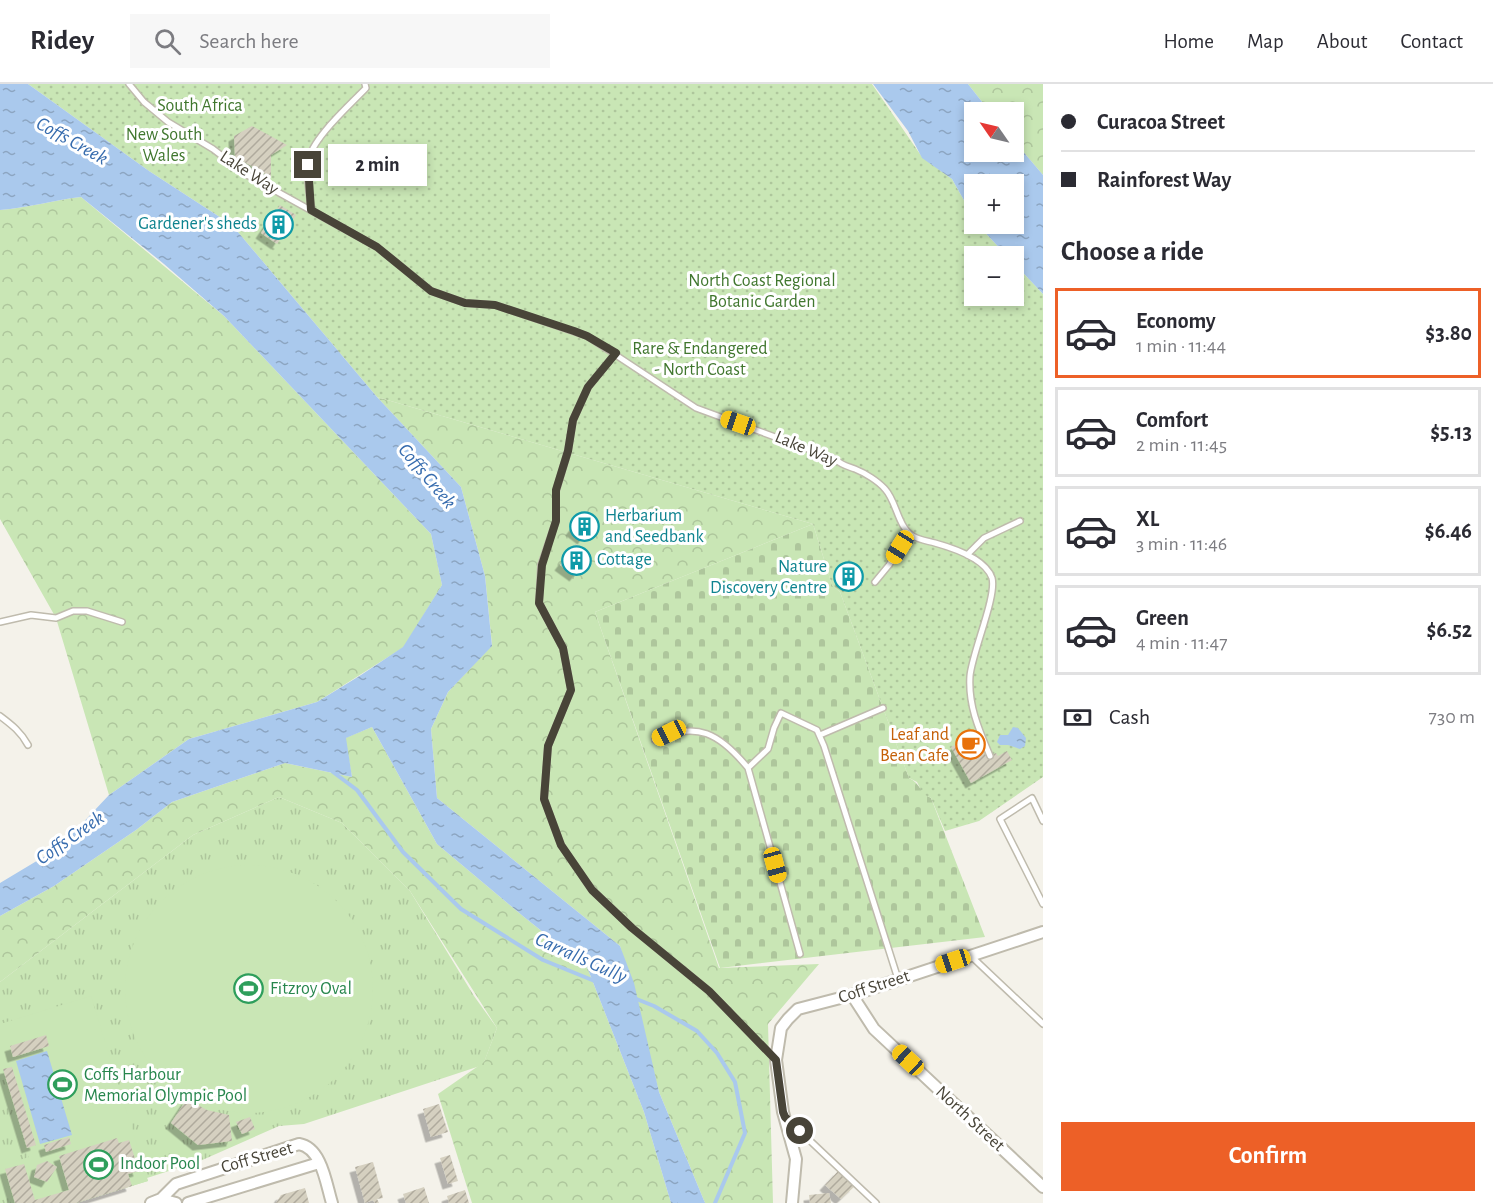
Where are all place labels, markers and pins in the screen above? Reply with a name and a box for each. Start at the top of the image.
building icon: Gardener's sheds [262,208,294,240]
place label: Gardener's sheds [138,215,257,233]
place label: Herbarium and Seedbank [605,507,704,546]
building icon: Herbarium and Seedbank [568,510,600,542]
building icon: Cottage [560,544,592,576]
place label: Cottage [597,551,652,569]
place label: Nature Discovery Centre [710,558,827,597]
building icon: Nature Discovery Centre [832,561,864,593]
place label: Leaf and Bean Cafe [880,726,949,765]
cafe icon: Leaf and Bean Cafe [954,729,986,761]
sports icon: Fitzroy Oval [233,973,265,1005]
place label: Fitzroy Oval [270,980,352,998]
place label: Coffs Harbour Memorial Olympic Pool [84,1066,247,1105]
sports icon: Coffs Harbour Memorial Olympic Pool [47,1069,79,1101]
sports icon: Indoor Pool [83,1148,115,1180]
place label: Indoor Pool [120,1155,200,1173]

